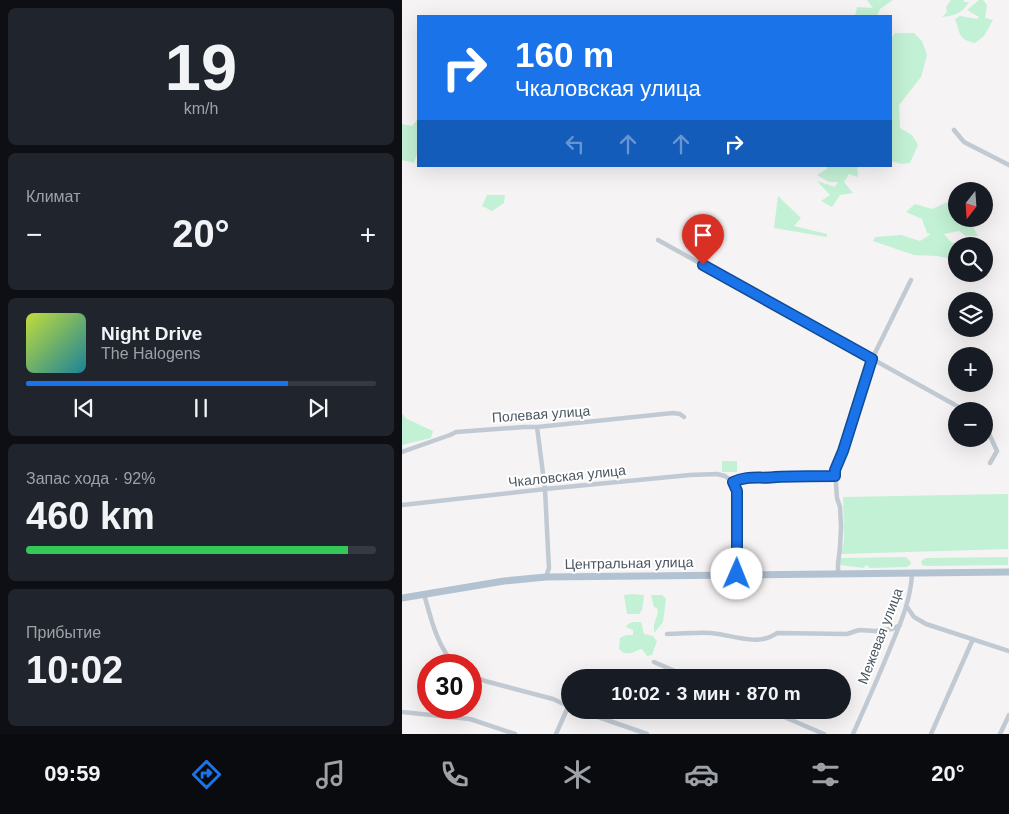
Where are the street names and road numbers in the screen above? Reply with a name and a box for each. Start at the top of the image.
street label: Полевая улица [491,403,591,425]
street label: Чкаловская улица [507,462,627,490]
street label: Центральная улица [564,554,694,572]
street label: Межевая улица [854,585,906,686]

